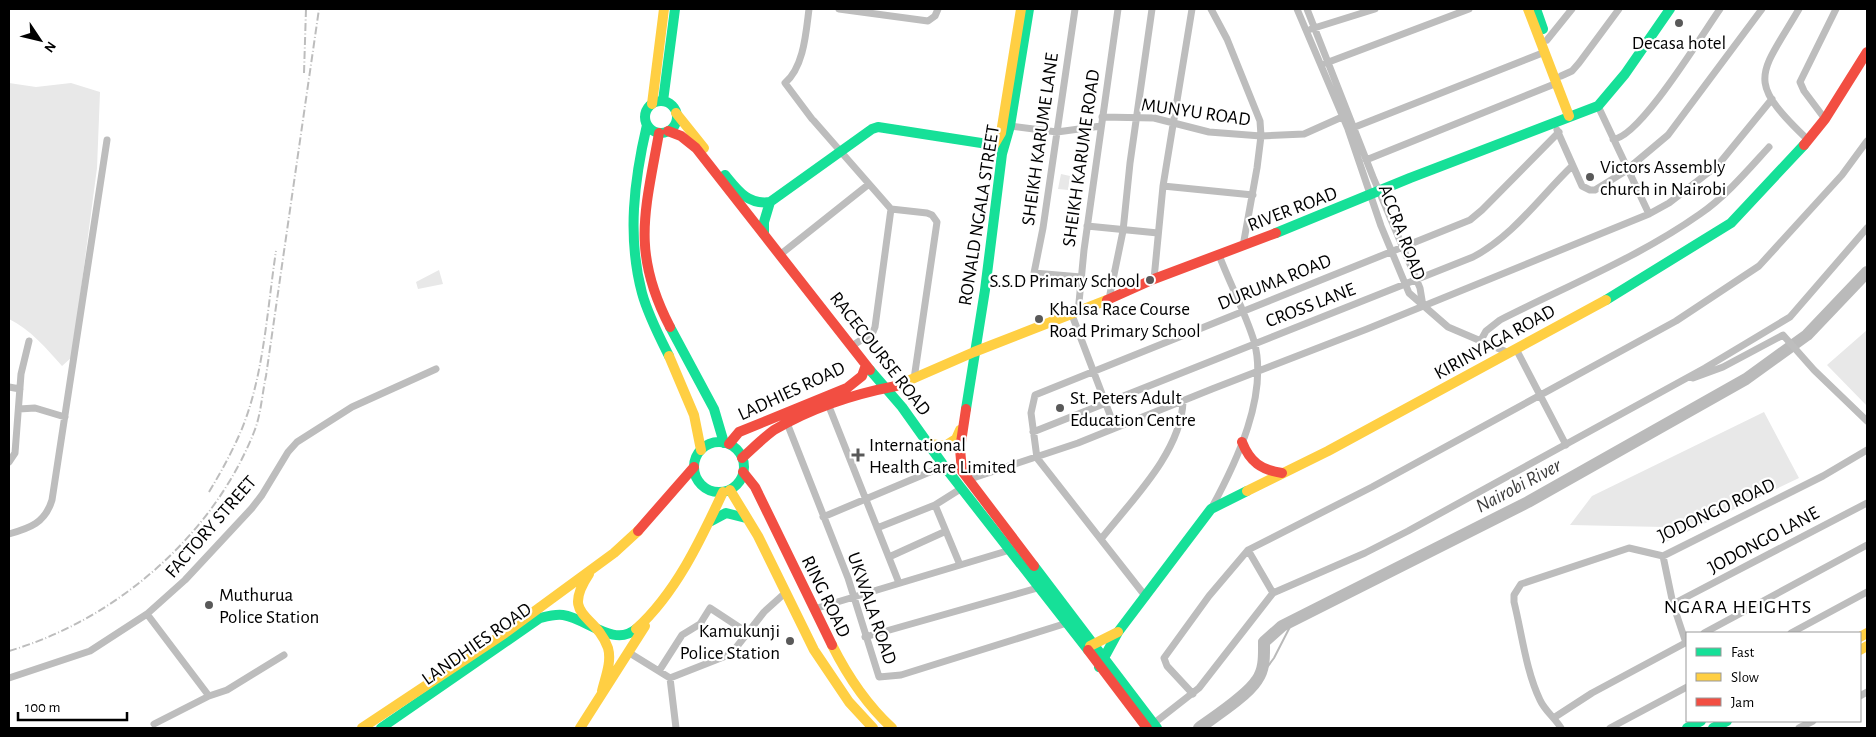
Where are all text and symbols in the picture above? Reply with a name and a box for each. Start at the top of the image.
north arrow [15,15,65,65]
marker: Decasa hotel [1673,17,1685,29]
place label: Decasa hotel [1632,34,1726,53]
text: N [41,39,58,55]
street label: SHEIKH KARUME LANE [1019,52,1062,227]
street label: SHEIKH KARUME ROAD [1060,68,1103,248]
street label: MUNYU ROAD [1140,95,1252,130]
street label: RONALD NGALA STREET [956,123,1003,307]
place label: Victors Assembly church in Nairobi [1600,158,1726,199]
marker: Victors Assembly church in Nairobi [1584,171,1596,183]
street label: ACCRA ROAD [1375,182,1428,283]
street label: RIVER ROAD [1245,184,1340,235]
street label: DURUMA ROAD [1215,251,1334,314]
place label: S.S.D Primary School [989,272,1140,291]
marker: S.S.D Primary School [1144,274,1156,286]
street label: CROSS LANE [1263,280,1358,331]
street label: RACECOURSE ROAD [826,289,934,419]
place label: Khalsa Race Course Road Primary School [1049,300,1201,341]
street label: KIRINYAGA ROAD [1431,301,1558,383]
marker: Khalsa Race Course Road Primary School [1033,313,1045,325]
street label: LADHIES ROAD [735,358,848,424]
place label: St. Peters Adult Education Centre [1070,389,1196,430]
marker: St. Peters Adult Education Centre [1054,402,1066,414]
place label: International Health Care Limited [869,436,1016,477]
marker: International Health Care Limited [851,448,865,462]
water label: Nairobi River [1473,455,1565,517]
street label: FACTORY STREET [162,472,260,582]
street label: JODONGO ROAD [1655,475,1778,546]
street label: JODONGO LANE [1705,503,1822,577]
street label: UKWALA ROAD [844,550,900,667]
street label: RING ROAD [798,553,854,640]
place label: Muthurua Police Station [219,586,319,627]
district label: NGARA HEIGHTS [1664,597,1812,617]
marker: Muthurua Police Station [203,599,215,611]
street label: LANDHIES ROAD [419,599,535,689]
place label: Kamukunji Police Station [680,622,780,663]
legend [1686,632,1861,722]
marker: Kamukunji Police Station [784,635,796,647]
text: Fast [1731,645,1755,660]
text: Slow [1731,670,1759,685]
scale bar [18,690,126,722]
text: Jam [1731,695,1754,710]
text: 100 m [25,700,60,715]

